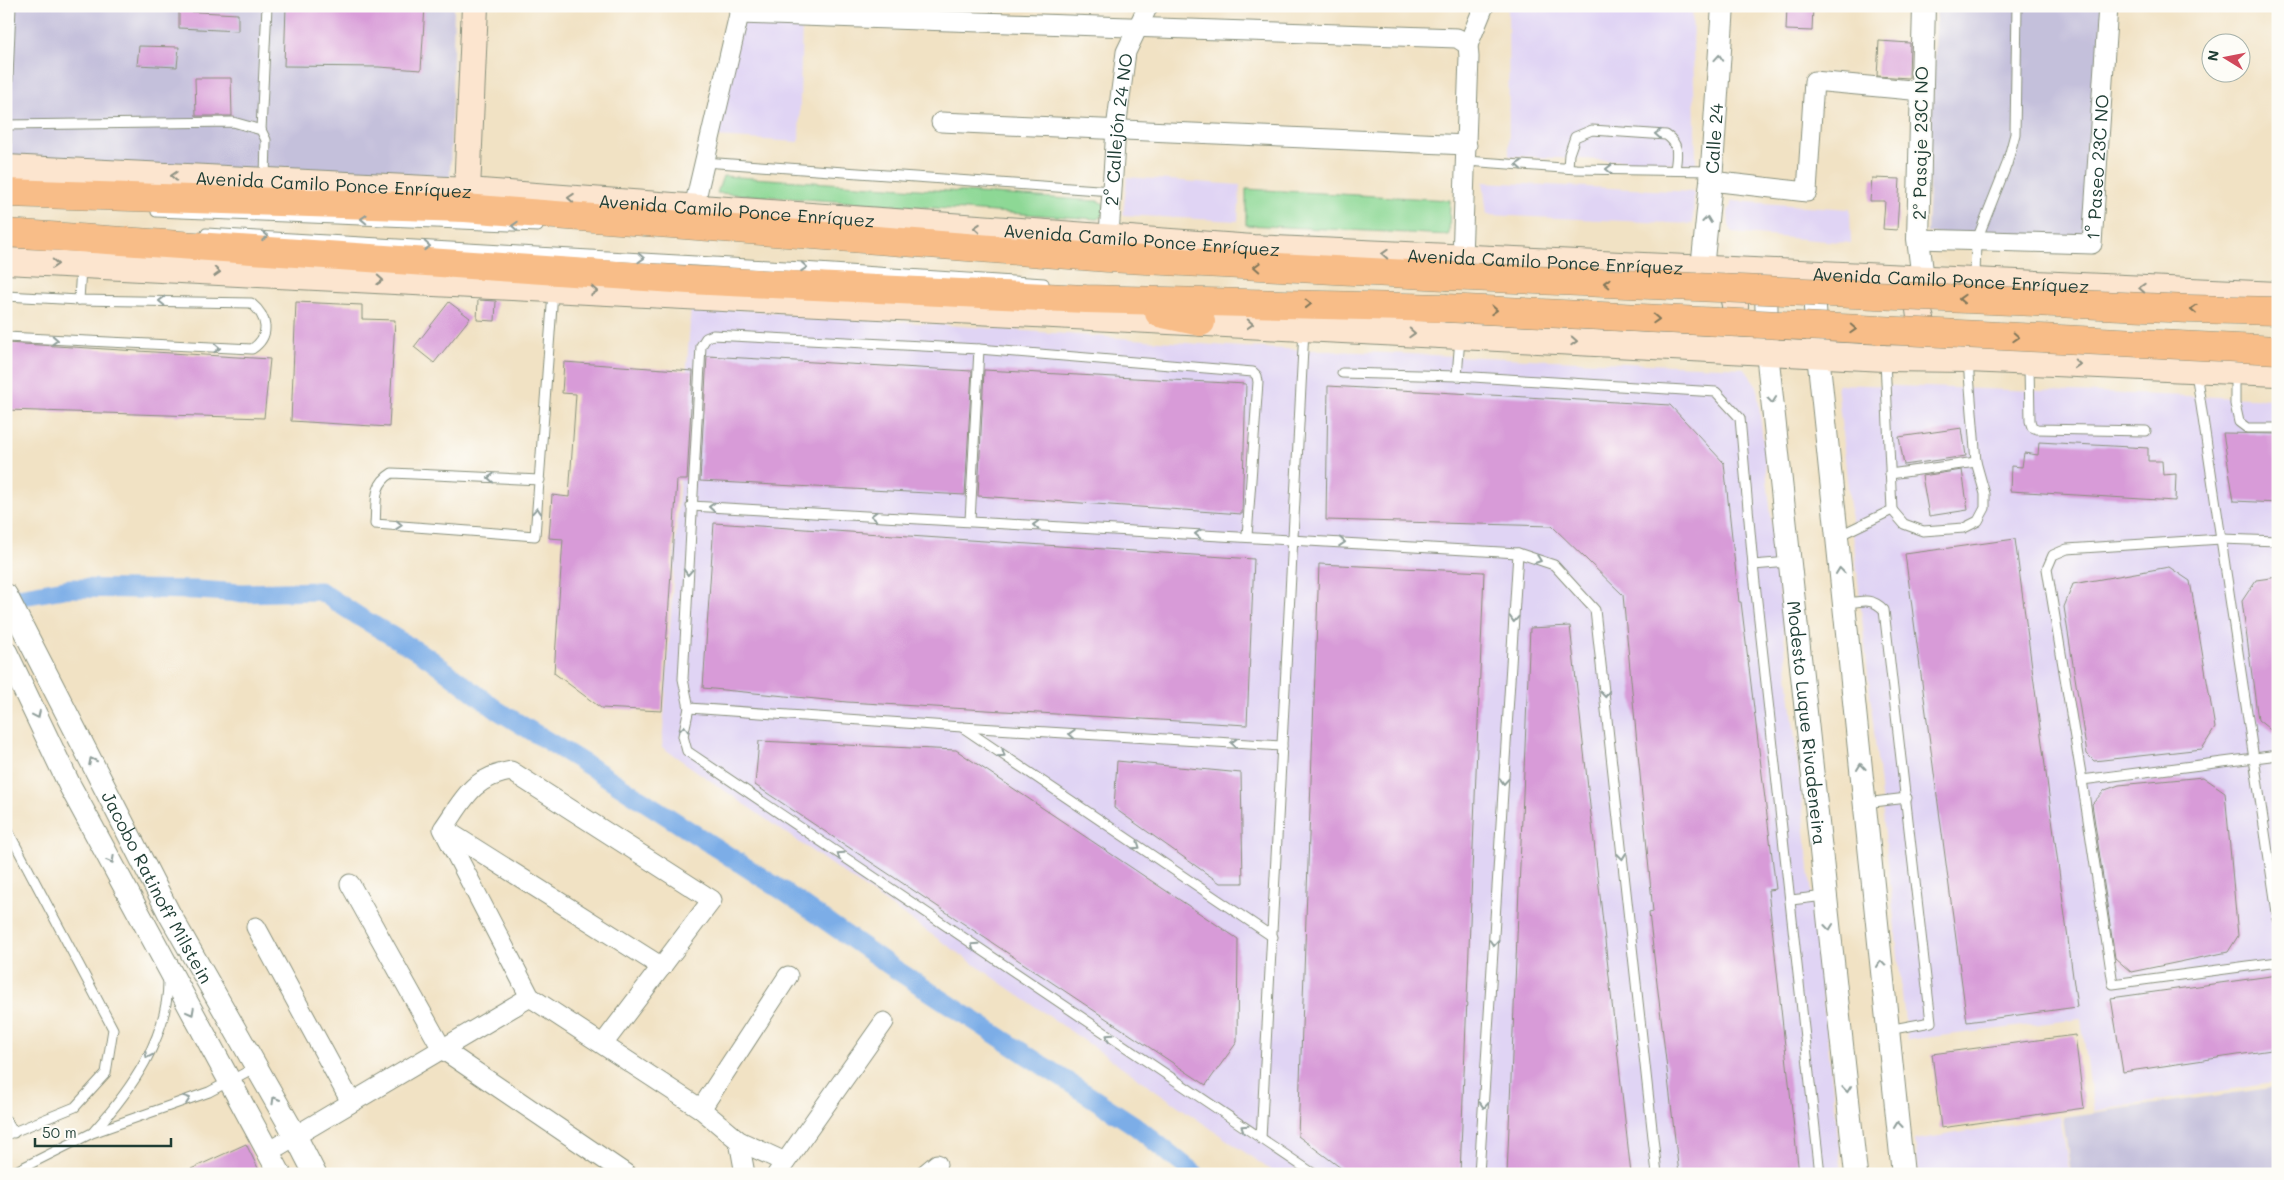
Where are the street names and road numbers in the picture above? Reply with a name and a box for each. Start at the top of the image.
street label: 2° Callejón 24 NO [1099,52,1138,207]
street label: 2º Pasaje 23C NO [1907,66,1933,220]
street label: 1° Paseo 23C NO [2080,94,2114,241]
street label: Calle 24 [1700,102,1728,175]
street label: Avenida Camilo Ponce Enríquez [195,165,473,203]
street label: Avenida Camilo Ponce Enríquez [598,189,876,233]
street label: Avenida Camilo Ponce Enríquez [1003,218,1280,261]
street label: Avenida Camilo Ponce Enríquez [1406,243,1684,280]
street label: Avenida Camilo Ponce Enríquez [1812,262,2090,298]
street label: Modesto Luque Rivadeneira [1782,599,1832,846]
street label: Jacobo Ratinoff Milstein [96,787,218,988]

